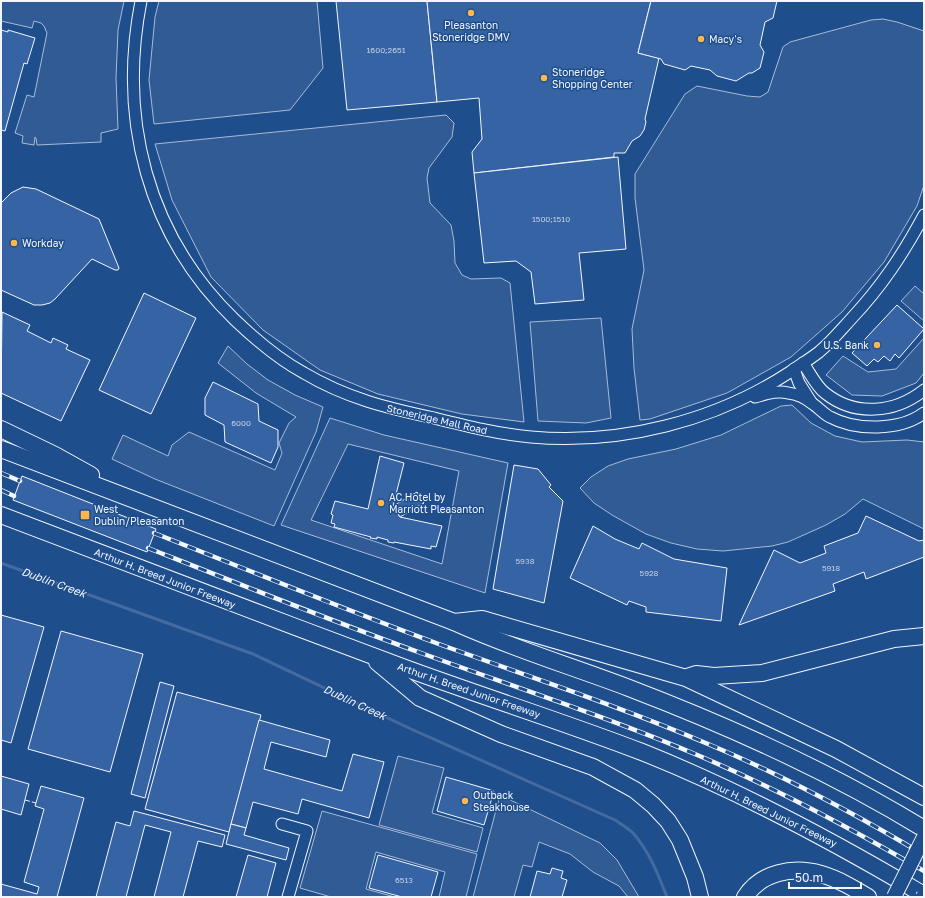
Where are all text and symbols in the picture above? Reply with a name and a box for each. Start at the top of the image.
marker: Pleasanton Stoneridge DMV [466,8,476,18]
place label: Pleasanton Stoneridge DMV [432,19,510,43]
place label: Macy's [709,33,742,45]
marker: Macy's [696,34,706,44]
house number: 1600;2651 [366,45,406,55]
place label: Stoneridge Shopping Center [552,66,633,90]
marker: Stoneridge Shopping Center [539,73,549,83]
house number: 1500;1510 [532,214,570,224]
place label: Workday [22,237,64,249]
marker: Workday [9,238,19,248]
place label: U.S. Bank [823,339,869,351]
marker: U.S. Bank [872,340,882,350]
street label: Stoneridge Mall Road [385,402,489,436]
house number: 6000 [231,418,251,428]
place label: AC Hotel by Marriott Pleasanton [389,491,484,515]
marker: AC Hotel by Marriott Pleasanton [376,498,386,508]
place label: West Dublin/Pleasanton [94,503,184,527]
marker: West Dublin/Pleasanton [79,509,91,521]
street label: Arthur H. Breed Junior Freeway [93,545,238,611]
house number: 5938 [515,556,535,566]
house number: 5918 [822,563,840,573]
water label: Dublin Creek [20,564,90,600]
house number: 5928 [640,568,659,578]
street label: Arthur H. Breed Junior Freeway [396,660,542,720]
water label: Dublin Creek [322,682,390,723]
street label: Arthur H. Breed Junior Freeway [699,773,840,850]
place label: Outback Steakhouse [473,789,530,813]
marker: Outback Steakhouse [460,796,470,806]
scale bar [789,864,861,890]
text: 50 m [795,870,823,885]
house number: 6513 [395,875,413,885]

